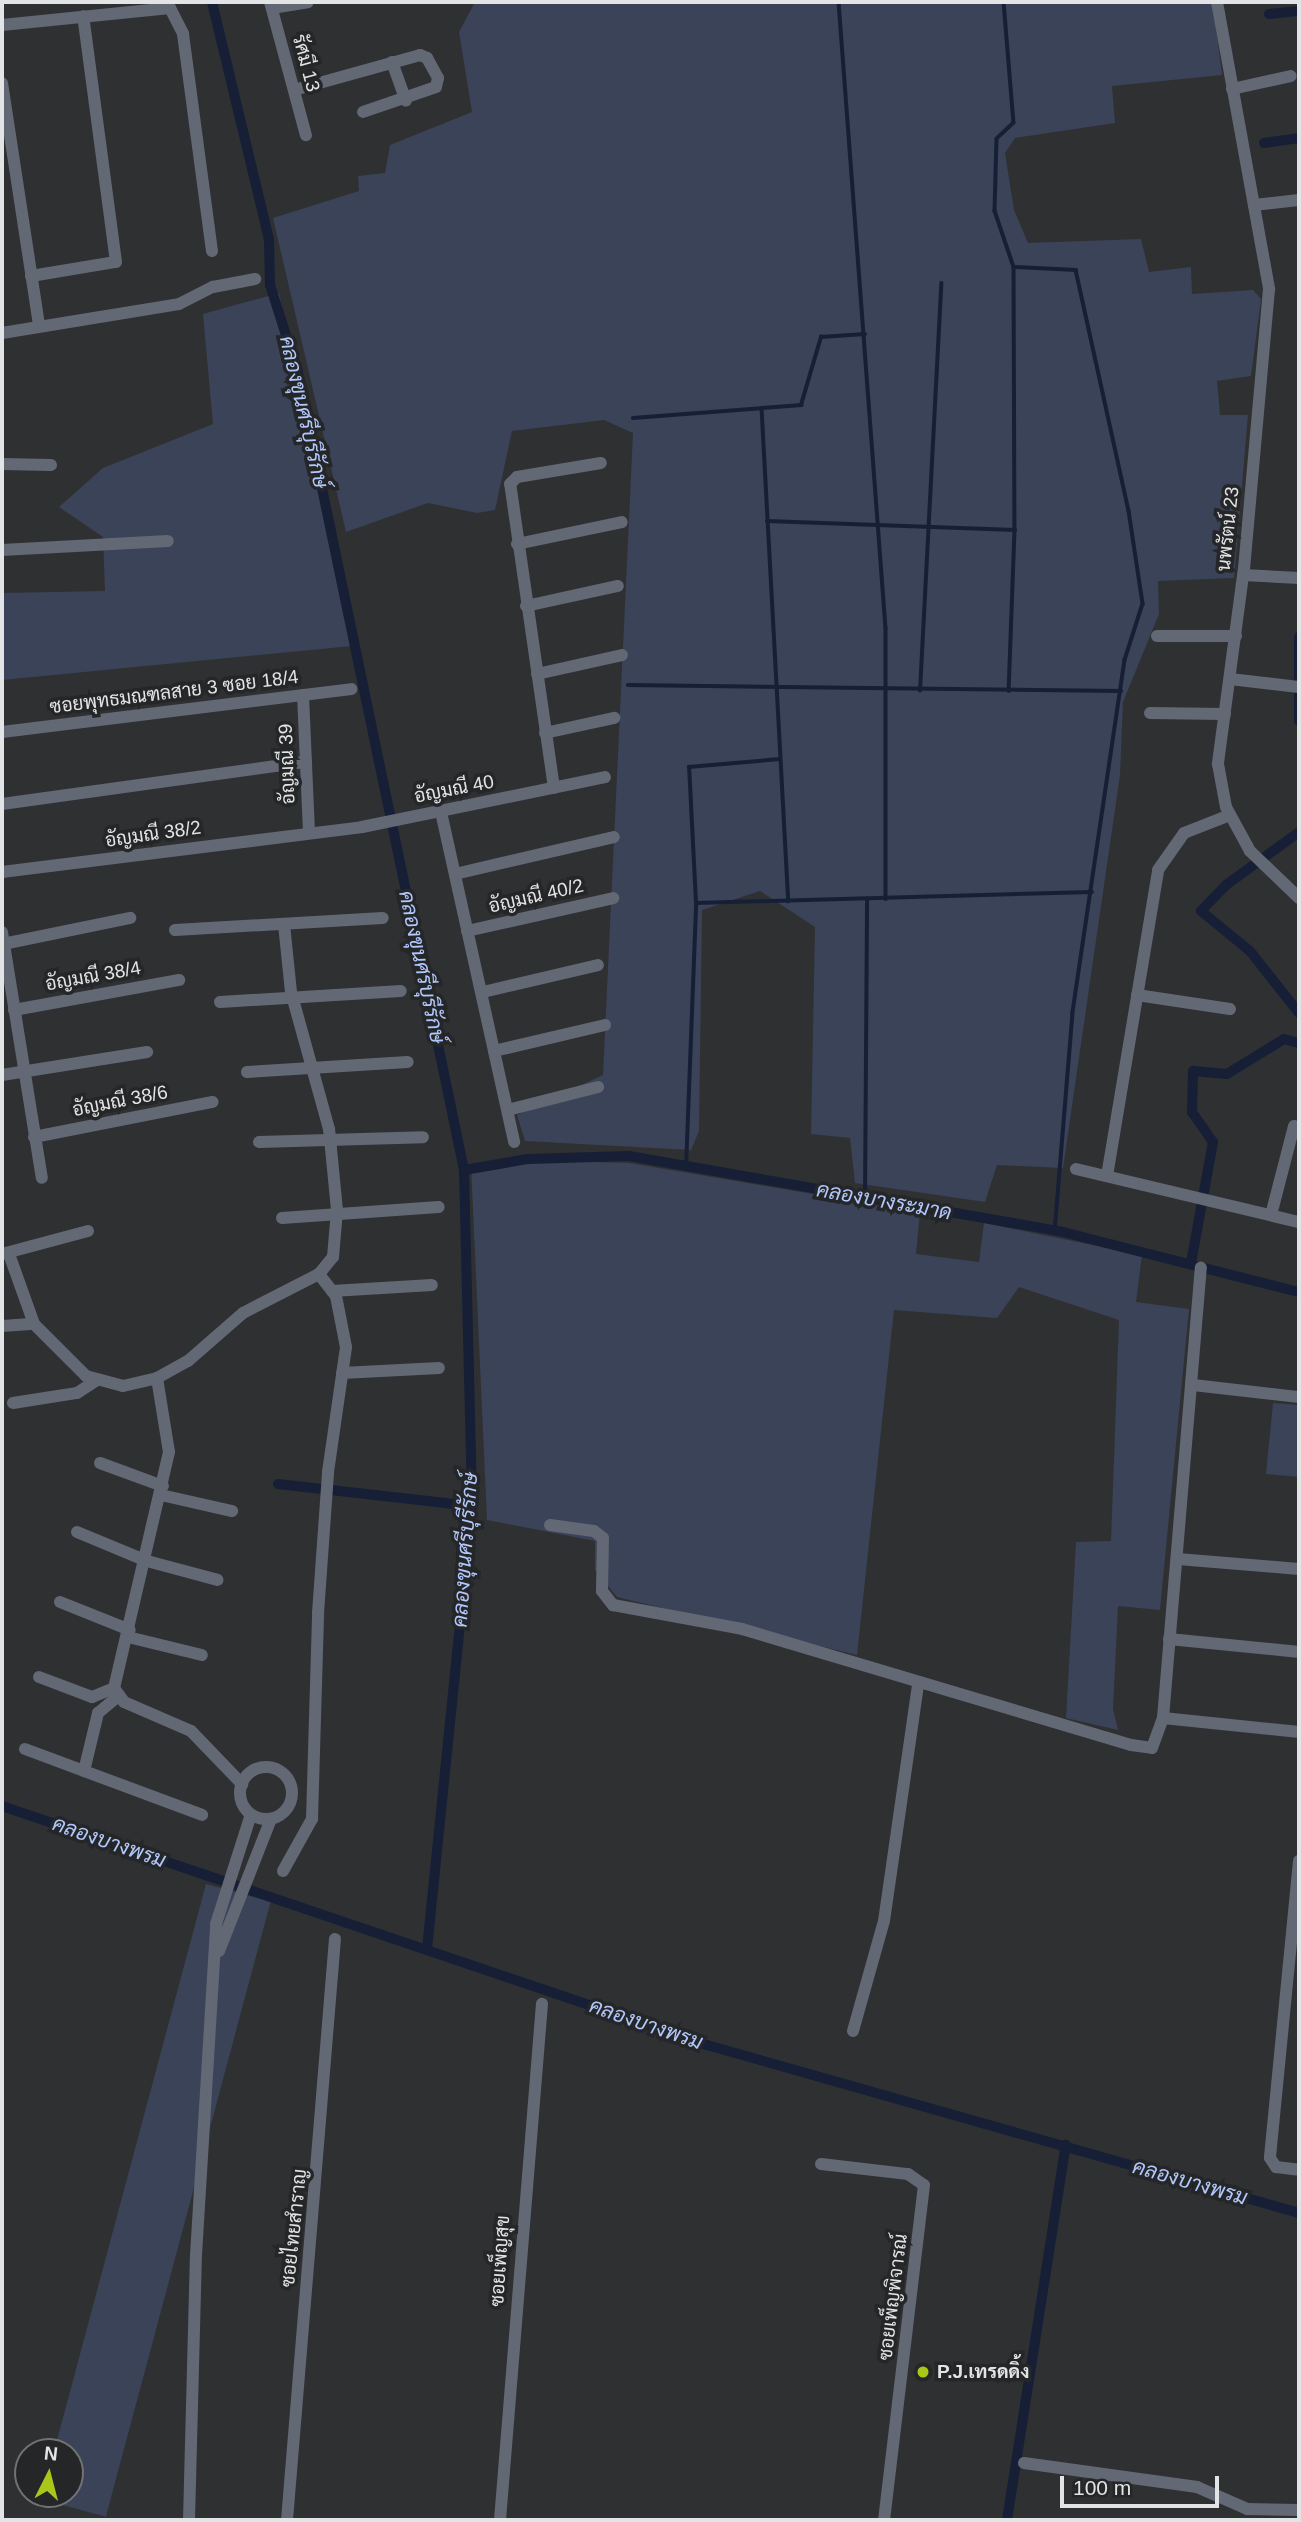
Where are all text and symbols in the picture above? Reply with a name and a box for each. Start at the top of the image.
street label: รัศมี 13 [287,32,325,94]
water label: คลองขุนศรีบุรีรักษ์ [274,333,334,491]
street label: นพรัตน์ 23 [1212,486,1244,572]
street label: ซอยพุทธมณฑลสาย 3 ซอย 18/4 [48,665,300,719]
street label: อัญมณี 39 [274,723,300,805]
street label: อัญมณี 40 [412,770,496,808]
street label: อัญมณี 38/2 [104,816,202,852]
street label: อัญมณี 40/2 [486,874,586,918]
water label: คลองขุนศรีบุรีรักษ์ [394,888,450,1046]
street label: อัญมณี 38/4 [43,956,143,996]
street label: อัญมณี 38/6 [70,1081,170,1121]
water label: คลองบางระมาด [814,1177,954,1225]
water label: คลองขุนศรีบุรีรักษ์ [447,1472,483,1628]
water label: คลองบางพรม [49,1811,169,1873]
water label: คลองบางพรม [586,1993,706,2055]
water label: คลองบางพรม [1130,2154,1250,2210]
street label: ซอยไทยสำราญ [276,2168,312,2288]
street label: ซอยเพ็ญสุข [485,2215,515,2307]
street label: ซอยเพ็ญพิจารณ์ [874,2232,912,2362]
place label: P.J.เทรดดิ้ง [937,2361,1029,2383]
marker: P.J.เทรดดิ้ง [915,2364,931,2380]
north arrow [14,2438,84,2508]
text: N [43,2442,59,2465]
scale bar [1063,2462,1222,2506]
text: 100 m [1073,2476,1131,2499]

